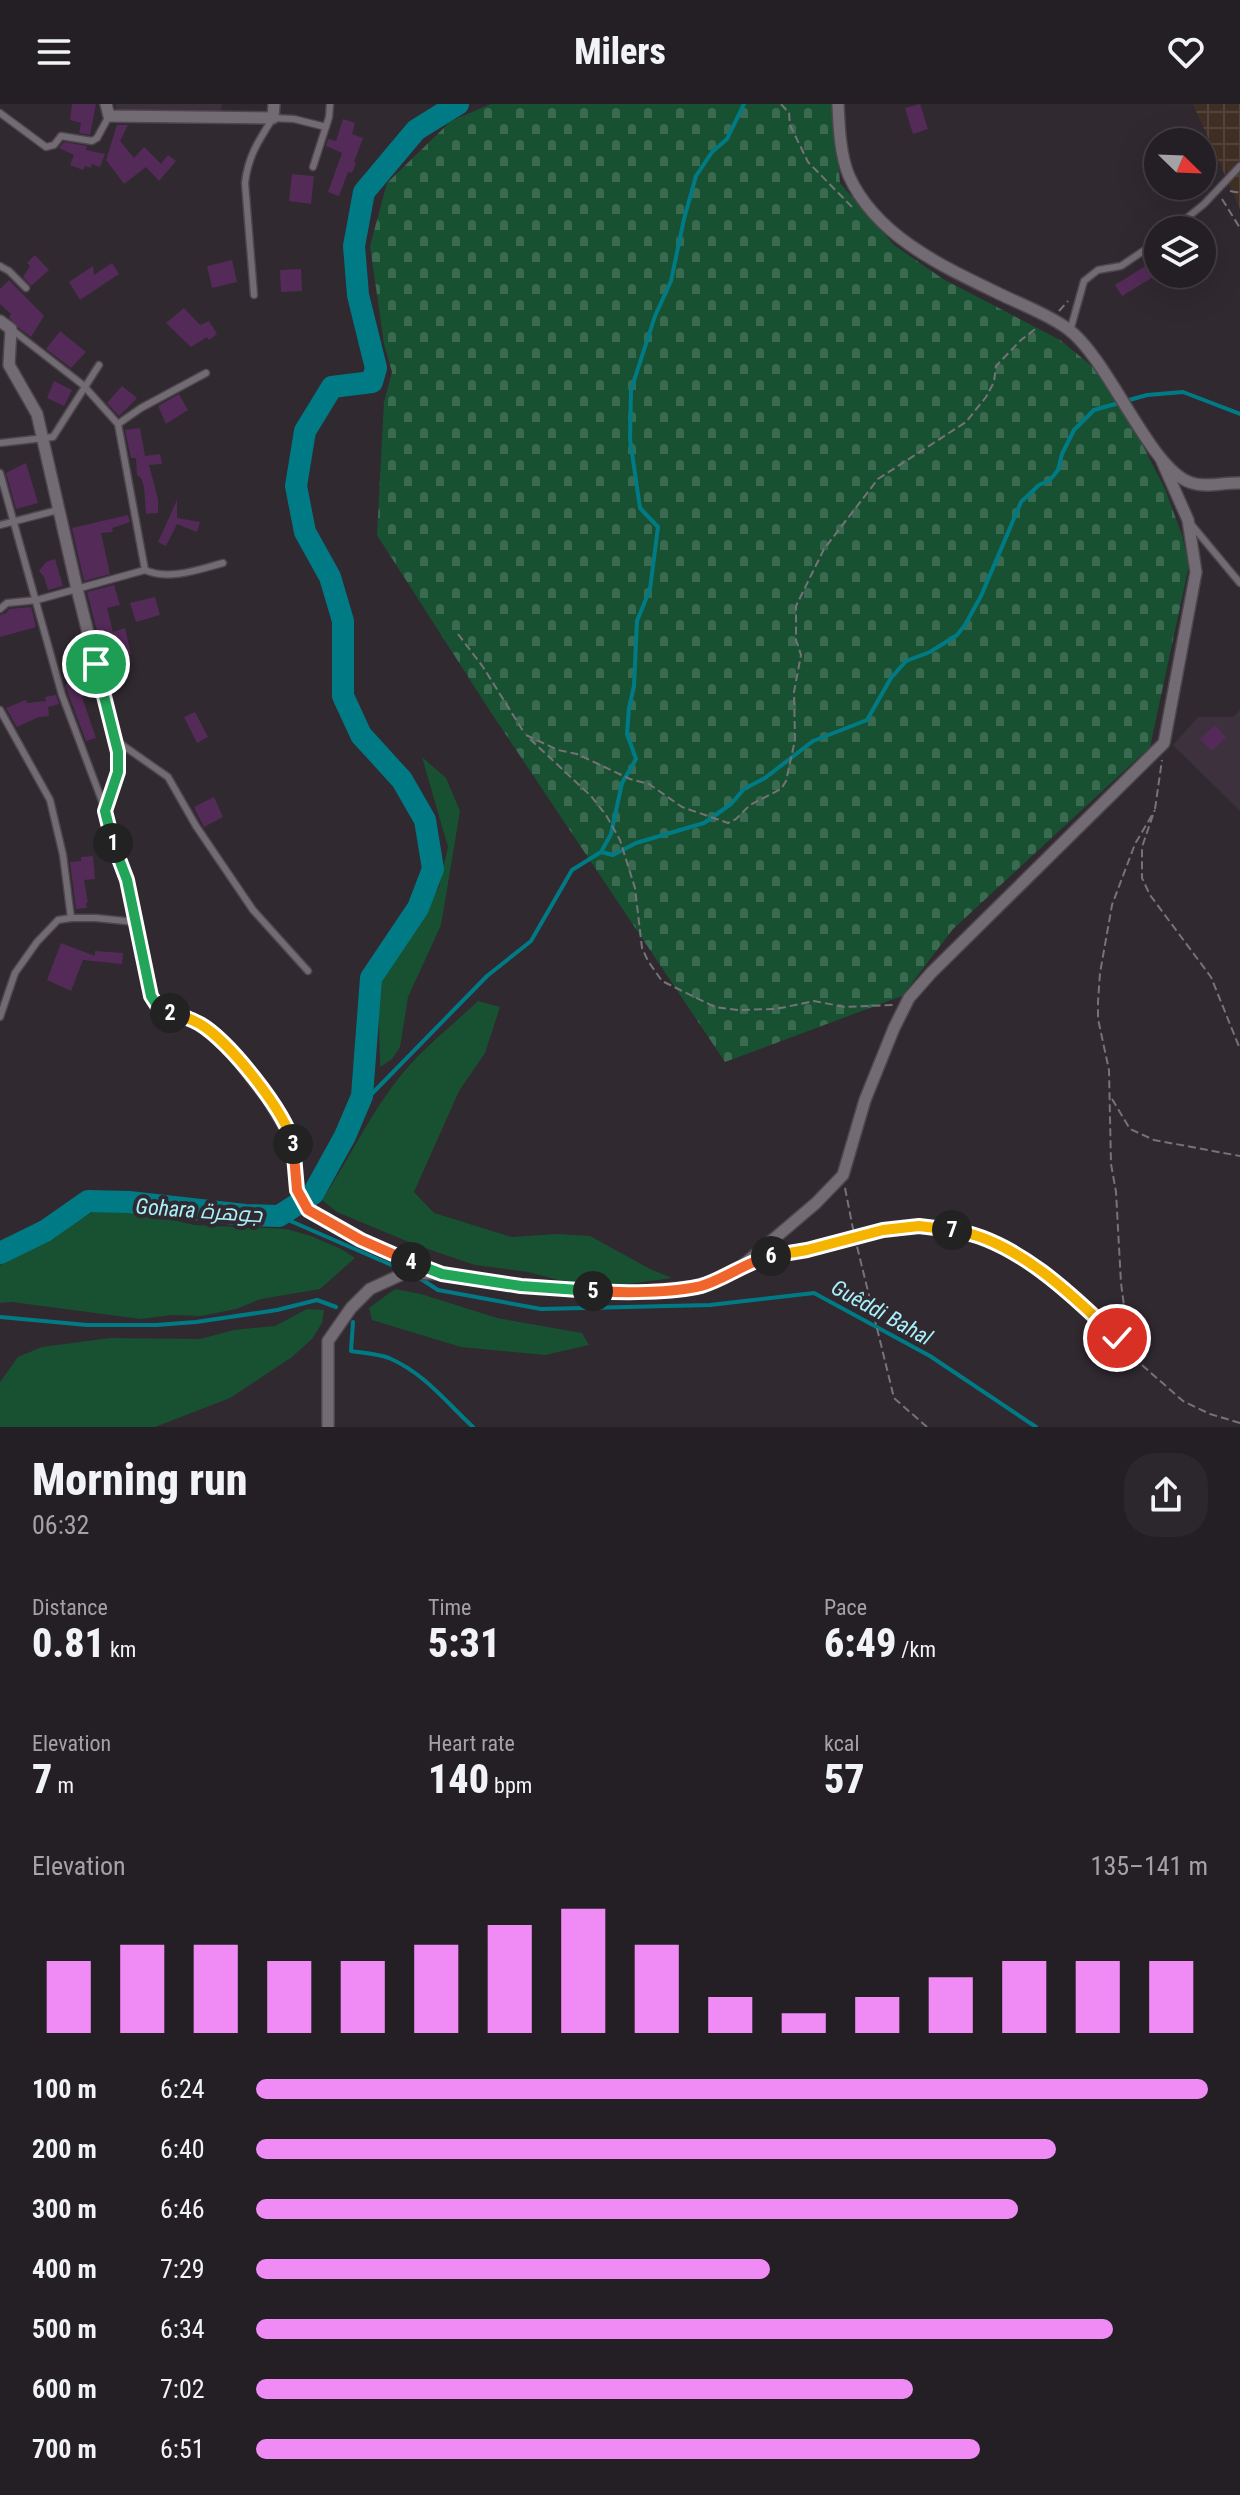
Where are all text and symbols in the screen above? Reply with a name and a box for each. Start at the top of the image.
icon: menu [32,30,76,74]
icon: heart [1164,30,1208,74]
text: Milers [574,31,666,73]
north arrow [1144,128,1216,200]
map controls [1144,128,1216,288]
button: layers [1144,216,1216,288]
pin [62,630,130,698]
icon: arrive [74,642,118,686]
pin: 1 [93,823,133,863]
text: 1 [107,830,119,855]
pin: 2 [150,993,190,1033]
text: 2 [164,1000,176,1025]
pin: 3 [273,1124,313,1164]
text: 3 [287,1131,299,1156]
water label: Gohara جوهرة [135,1194,264,1227]
pin: 7 [932,1210,972,1250]
text: 7 [946,1217,958,1242]
pin: 6 [751,1236,791,1276]
pin: 4 [391,1242,431,1282]
text: 6 [765,1243,777,1268]
text: 4 [405,1249,417,1274]
pin: 5 [573,1271,613,1311]
water label: Guêddi Bahal [827,1275,937,1351]
text: 5 [587,1278,599,1303]
pin [1083,1304,1151,1372]
icon: check [1095,1316,1139,1360]
button: share [1124,1453,1208,1537]
text: Morning run [32,1454,248,1506]
text: 06:32 [32,1510,89,1540]
text: Distance [32,1595,108,1620]
text: Time [428,1595,471,1620]
text: Pace [824,1595,867,1620]
text: 0.81 [32,1620,105,1667]
text: 5:31 [428,1620,500,1667]
text: 6:49 [824,1620,896,1667]
text: km [105,1637,136,1662]
text: /km [896,1637,936,1662]
text: Elevation [32,1731,111,1756]
text: Heart rate [428,1731,515,1756]
text: kcal [824,1731,859,1756]
text: 7 [32,1756,52,1803]
text: 140 [428,1756,489,1803]
text: 57 [824,1756,865,1803]
text: m [52,1773,74,1798]
text: bpm [489,1773,532,1798]
text: Elevation [32,1851,126,1881]
text: 135–141 m [1091,1851,1208,1881]
text: 100 m [32,2074,97,2104]
text: 6:24 [160,2074,205,2104]
text: 200 m [32,2134,97,2164]
text: 6:40 [160,2134,205,2164]
text: 300 m [32,2194,97,2224]
text: 6:46 [160,2194,205,2224]
text: 400 m [32,2254,97,2284]
text: 7:29 [160,2254,205,2284]
text: 500 m [32,2314,97,2344]
text: 6:34 [160,2314,205,2344]
text: 600 m [32,2374,97,2404]
text: 7:02 [160,2374,205,2404]
text: 700 m [32,2434,97,2464]
text: 6:51 [160,2434,205,2464]

